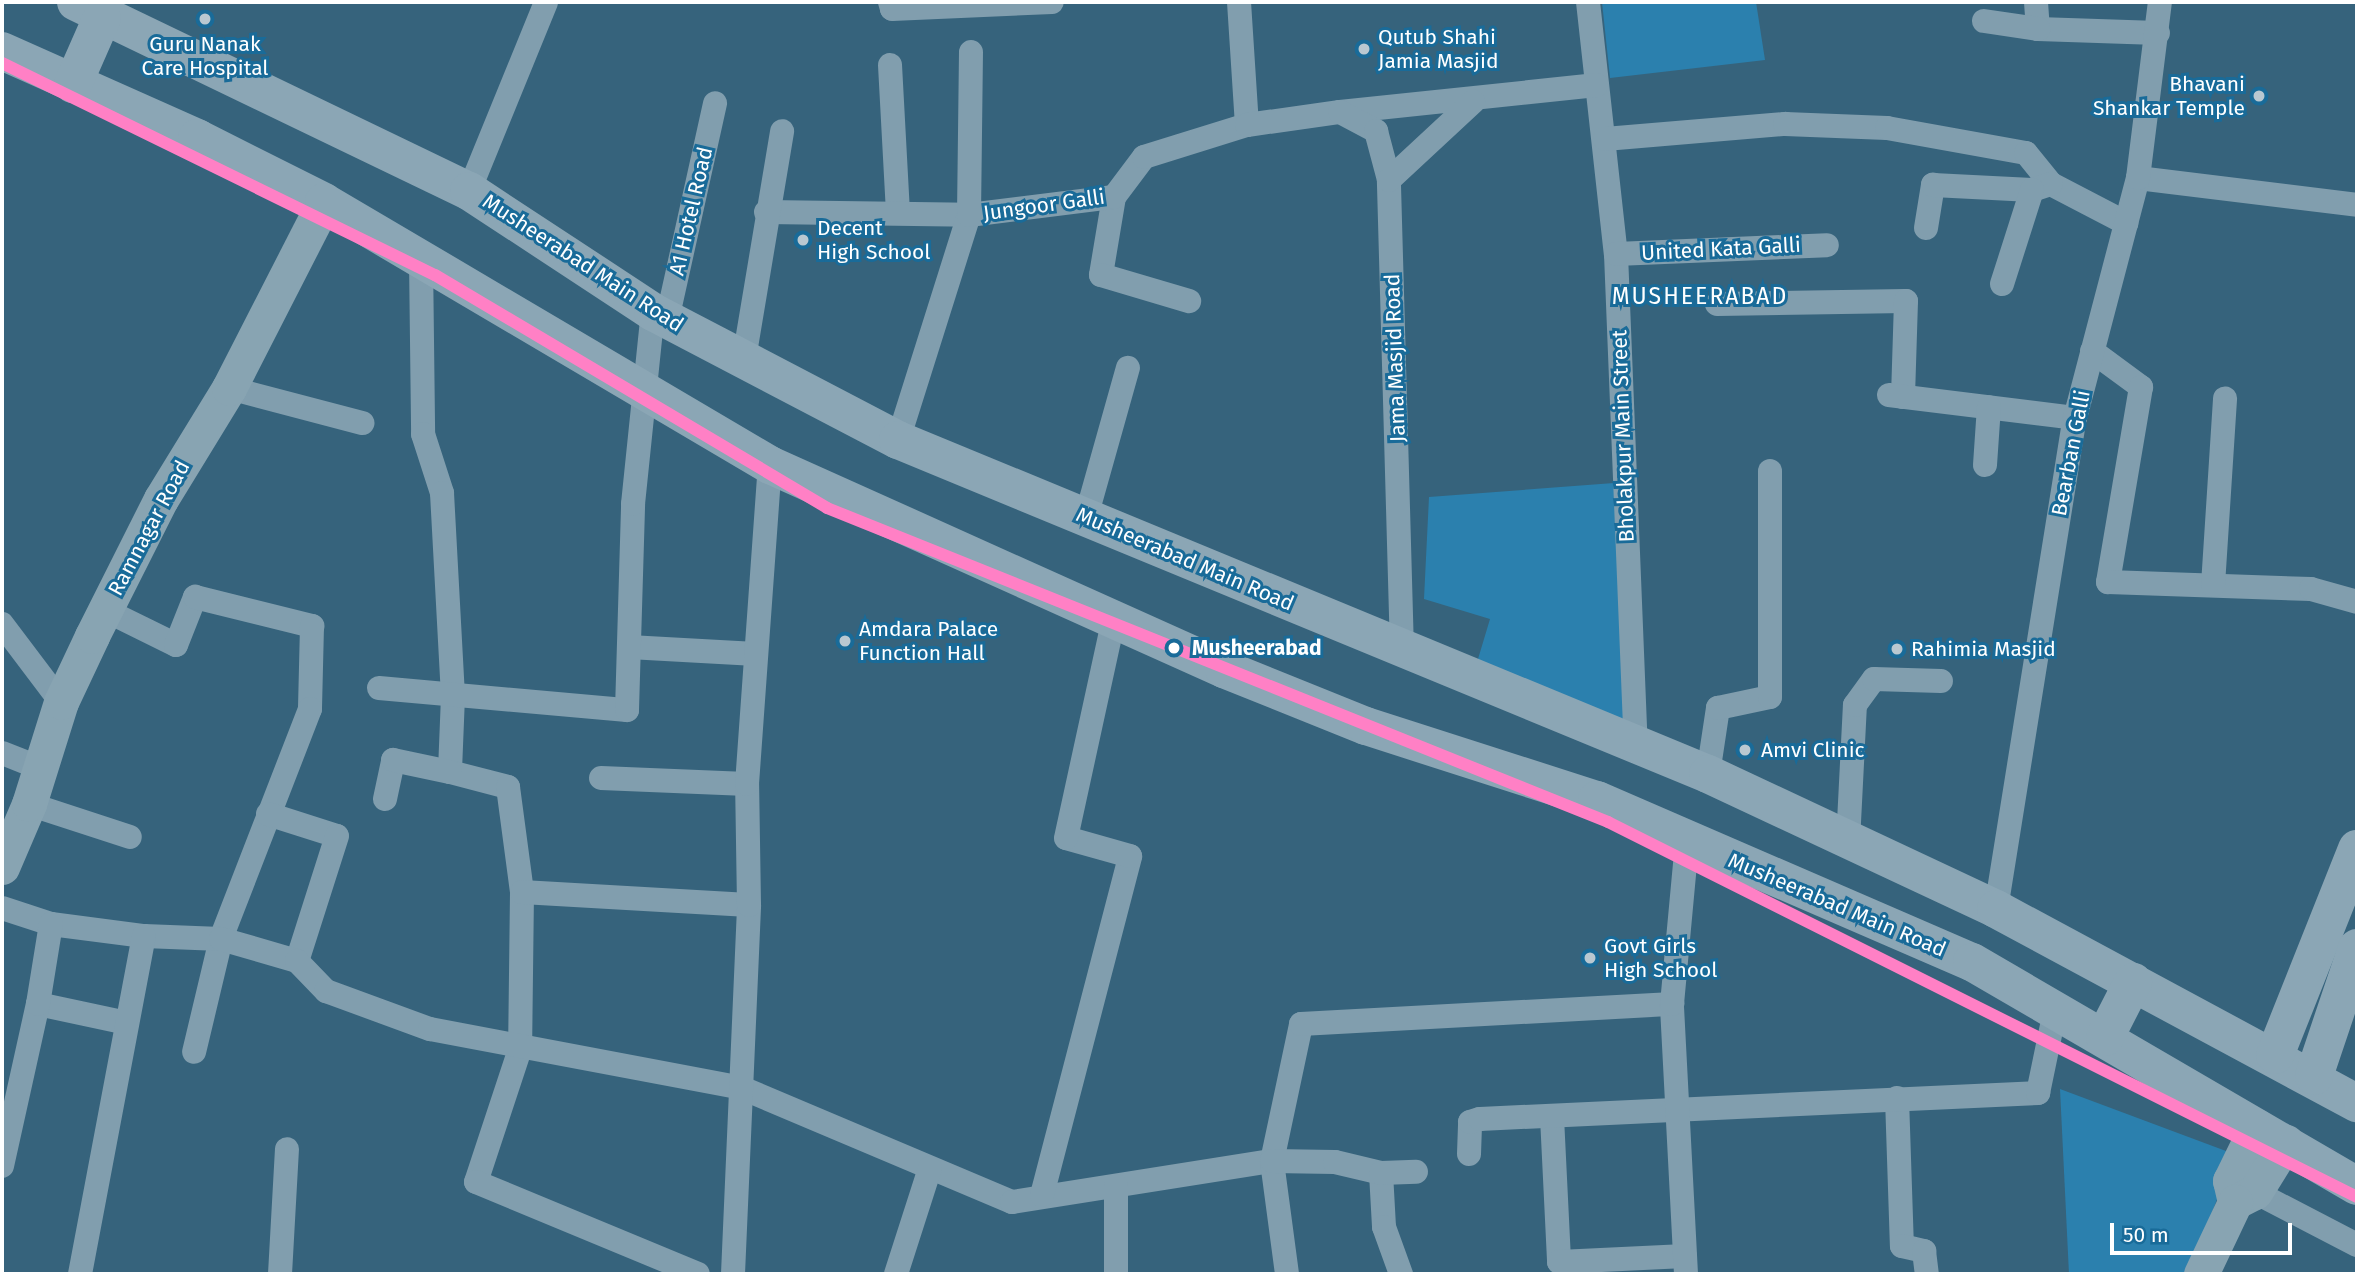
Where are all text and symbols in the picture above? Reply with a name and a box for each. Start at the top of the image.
marker: Guru Nanak Care Hospital [195,9,215,29]
place label: Qutub Shahi Jamia Masjid [1378,24,1498,74]
place label: Guru Nanak Care Hospital [141,31,269,81]
marker: Qutub Shahi Jamia Masjid [1356,41,1372,57]
place label: Bhavani Shankar Temple [2093,71,2245,121]
marker: Bhavani Shankar Temple [2251,88,2267,104]
street label: A1 Hotel Road [664,144,718,278]
street label: Jungoor Galli [982,184,1106,226]
street label: Musheerabad Main Road [478,189,688,337]
place label: Decent High School [817,215,930,265]
marker: Decent High School [795,232,811,248]
street label: United Kata Galli [1641,232,1801,266]
street label: Jama Masjid Road [1379,273,1411,443]
district label: MUSHEERABAD [1613,282,1787,310]
street label: Bholakpur Main Street [1607,329,1639,543]
street label: Bearban Galli [2046,388,2096,518]
street label: Ramnagar Road [103,456,195,600]
street label: Musheerabad Main Road [1072,502,1298,616]
place label: Amdara Palace Function Hall [859,616,998,666]
marker: Amdara Palace Function Hall [837,633,853,649]
place label: Musheerabad [1192,635,1322,661]
marker: Musheerabad [1162,636,1186,660]
place label: Rahimia Masjid [1911,636,2056,662]
marker: Rahimia Masjid [1889,641,1905,657]
place label: Amvi Clinic [1761,737,1865,763]
marker: Amvi Clinic [1735,740,1755,760]
street label: Musheerabad Main Road [1724,848,1950,962]
place label: Govt Girls High School [1604,933,1717,983]
marker: Govt Girls High School [1582,950,1598,966]
scale bar [2114,1210,2296,1254]
text: 50 m [2123,1222,2169,1248]

